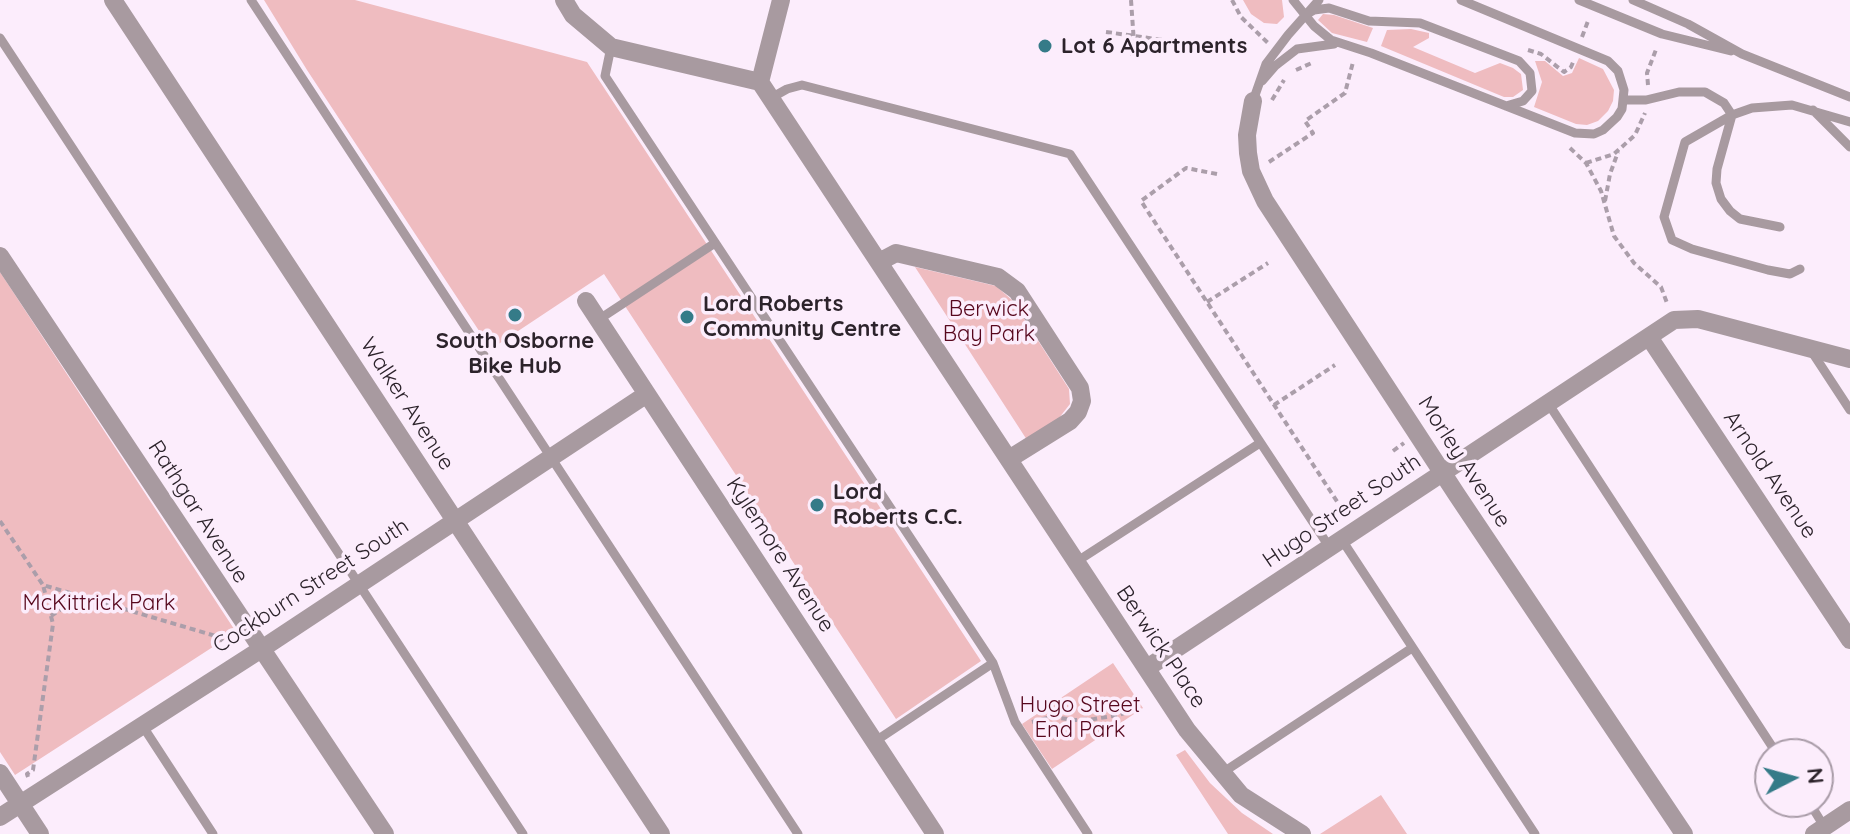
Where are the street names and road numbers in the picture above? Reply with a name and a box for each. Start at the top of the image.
street label: Walker Avenue [354,333,460,475]
street label: Morley Avenue [1412,392,1516,532]
street label: Arnold Avenue [1718,406,1822,544]
street label: Rathgar Avenue [142,436,254,588]
street label: Hugo Street South [1258,448,1426,574]
street label: Kylemore Avenue [720,473,840,637]
street label: Cockburn Street South [208,513,414,659]
street label: Berwick Place [1110,581,1212,713]

